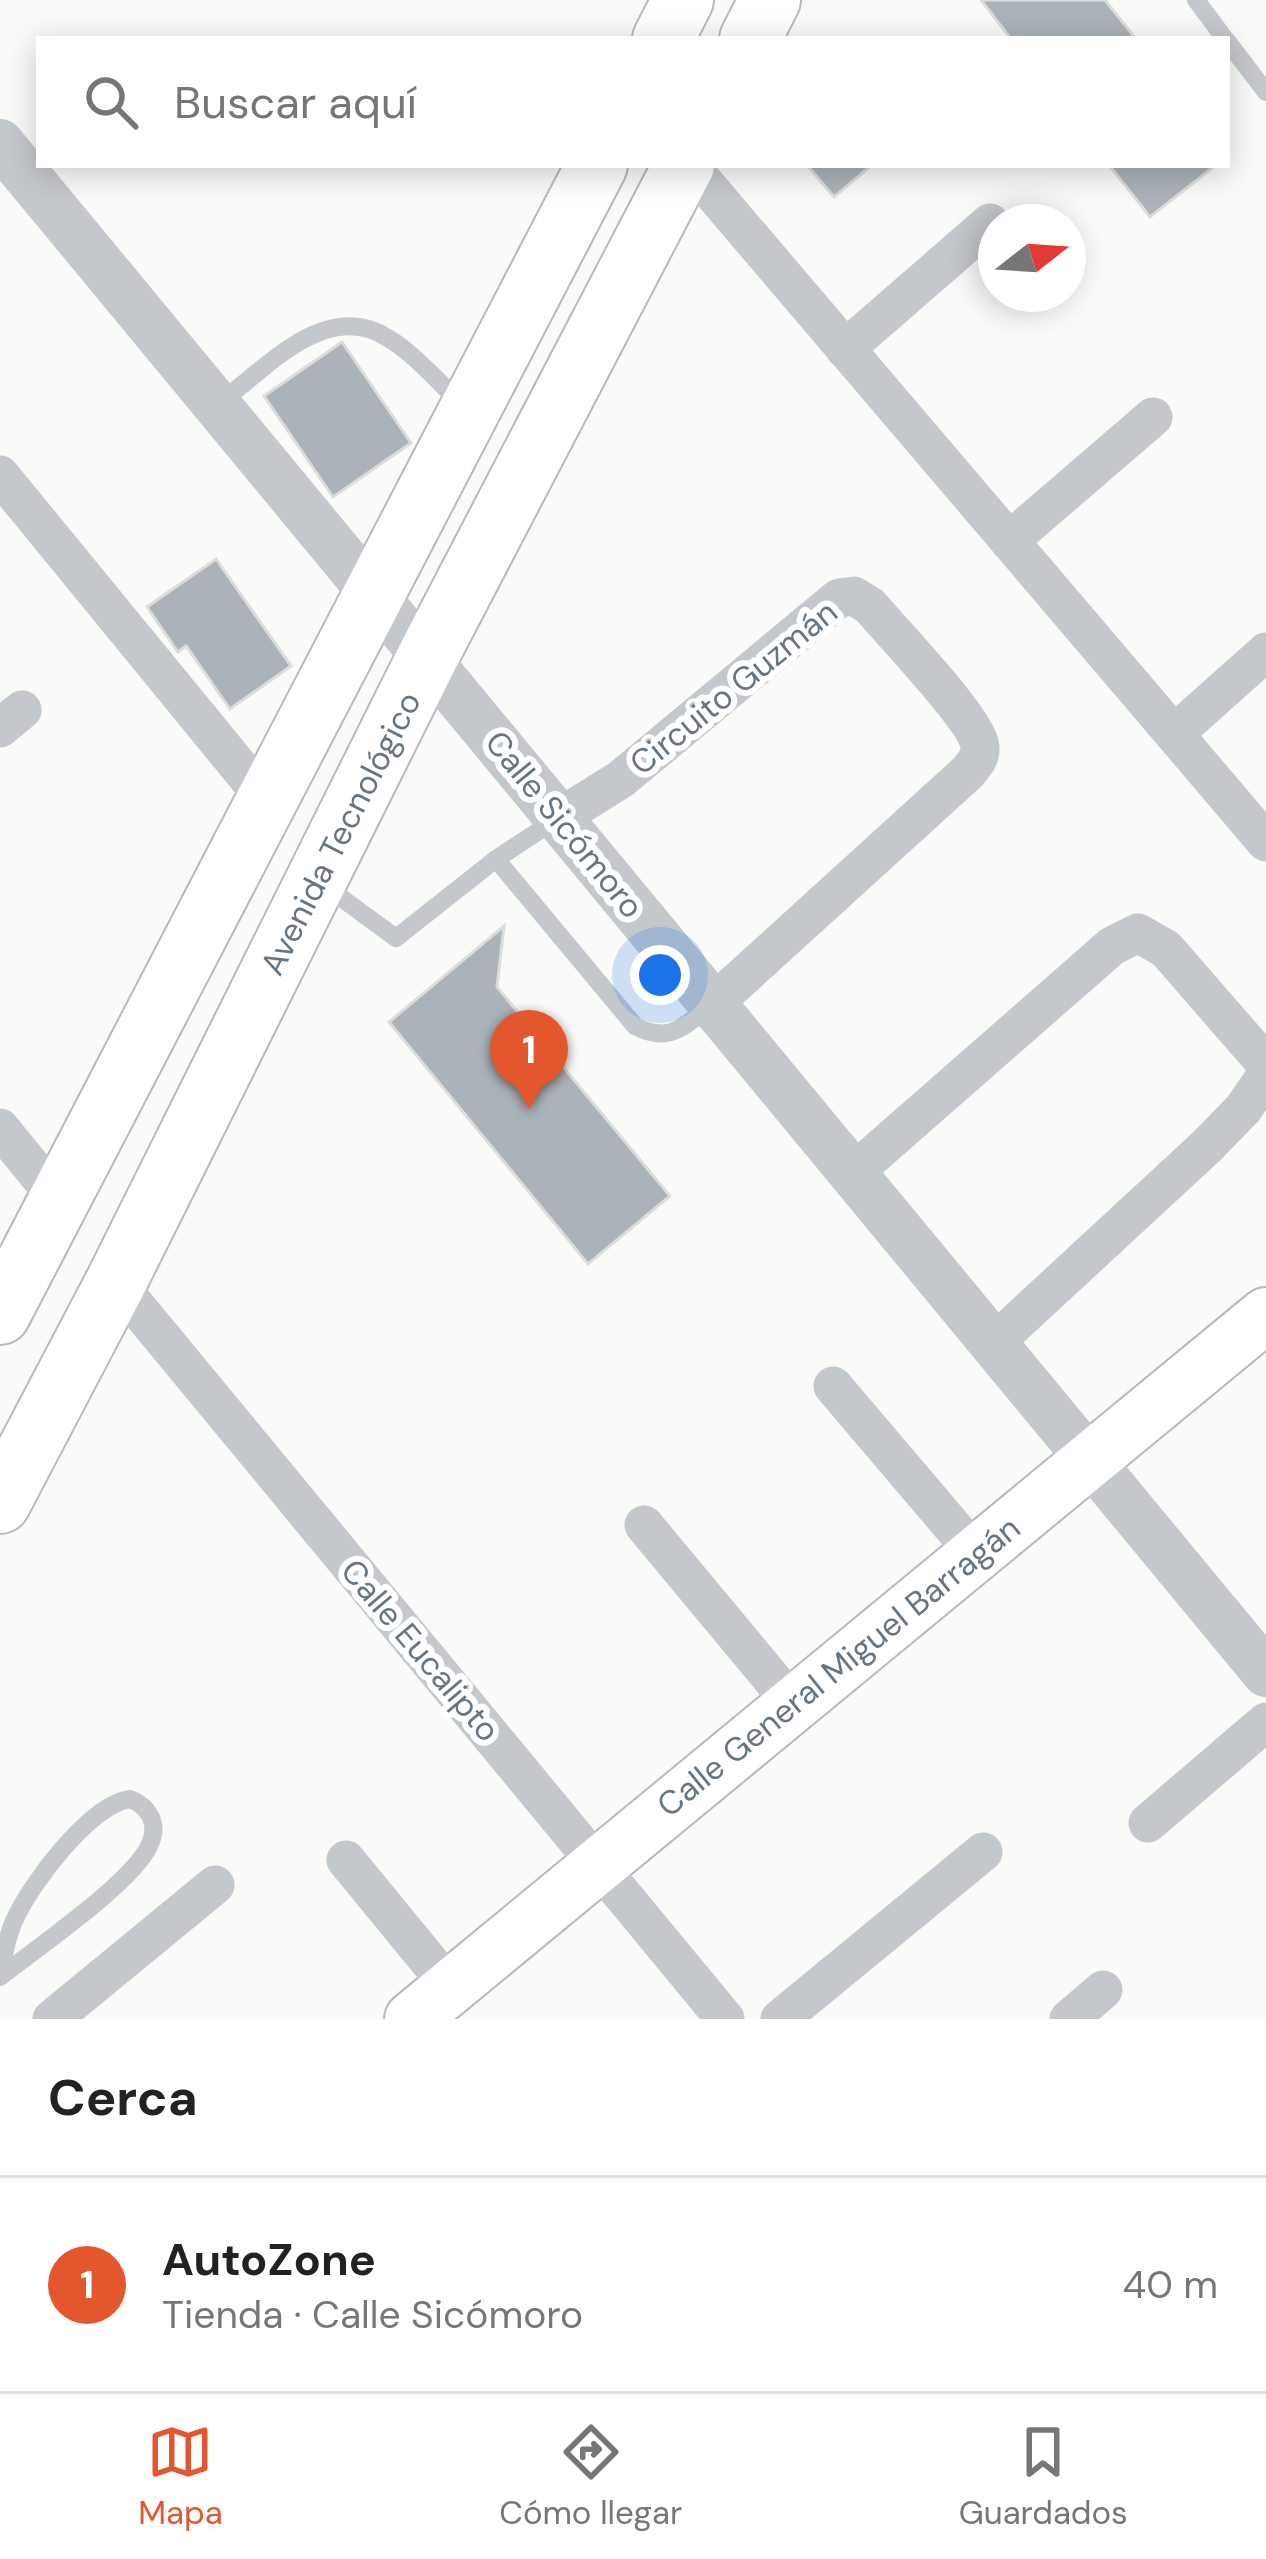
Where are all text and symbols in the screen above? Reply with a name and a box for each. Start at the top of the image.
search box [36,36,1230,168]
icon: search [78,69,144,135]
text: Buscar aquí [174,73,417,132]
north arrow [978,204,1086,312]
street label: Circuito Guzmán [621,590,846,784]
street label: Avenida Tecnológico [250,684,431,982]
street label: Calle Sicómoro [476,722,654,927]
your location [630,945,690,1005]
pin: 1 [490,1010,568,1109]
street label: Calle General Miguel Barragán [648,1507,1029,1826]
street label: Calle Eucalipto [332,1550,510,1751]
text: Cerca [48,2064,198,2131]
text: AutoZone [162,2230,376,2289]
text: 1 [80,2259,94,2310]
text: 40 m [1123,2259,1218,2310]
text: Tienda · Calle Sicómoro [162,2289,583,2340]
tab: Mapa [138,2419,223,2534]
tab: Cómo llegar [499,2419,682,2534]
tab: Guardados [959,2419,1128,2534]

